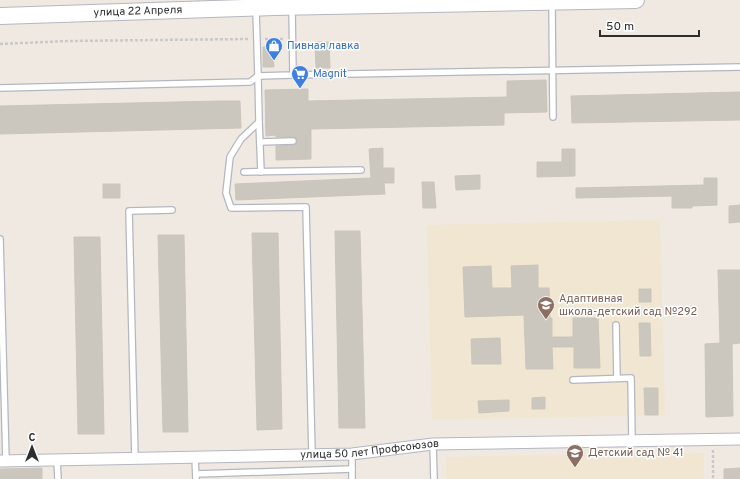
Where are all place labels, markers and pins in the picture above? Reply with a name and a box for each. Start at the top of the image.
shop icon: Пивная лавка [264,36,284,61]
place label: Пивная лавка [287,39,359,53]
supermarket icon: Magnit [290,64,310,89]
place label: Magnit [313,67,347,81]
place label: Адаптивная школа-детский сад №292 [559,292,697,319]
school or university icon: Адаптивная школа-детский сад №292 [536,295,556,320]
school or university icon: Детский сад № 41 [565,443,585,468]
place label: Детский сад № 41 [588,446,684,460]

